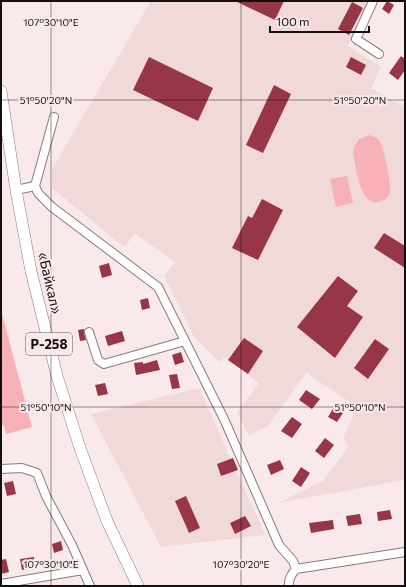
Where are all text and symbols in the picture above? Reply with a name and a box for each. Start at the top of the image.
scale bar [270,8,369,34]
text: 100 m [276,14,310,28]
text: 107°30'10"E [23,16,79,28]
text: 51°50'20"N [20,94,72,106]
text: 51°50'20"N [334,94,386,106]
street label: «Байкал» [35,250,66,315]
road number: Р-258 [26,333,72,355]
text: 51°50'10"N [20,401,72,413]
text: 51°50'10"N [334,401,386,413]
text: 107°30'10"E [23,558,79,570]
text: 107°30'20"E [213,558,269,570]

